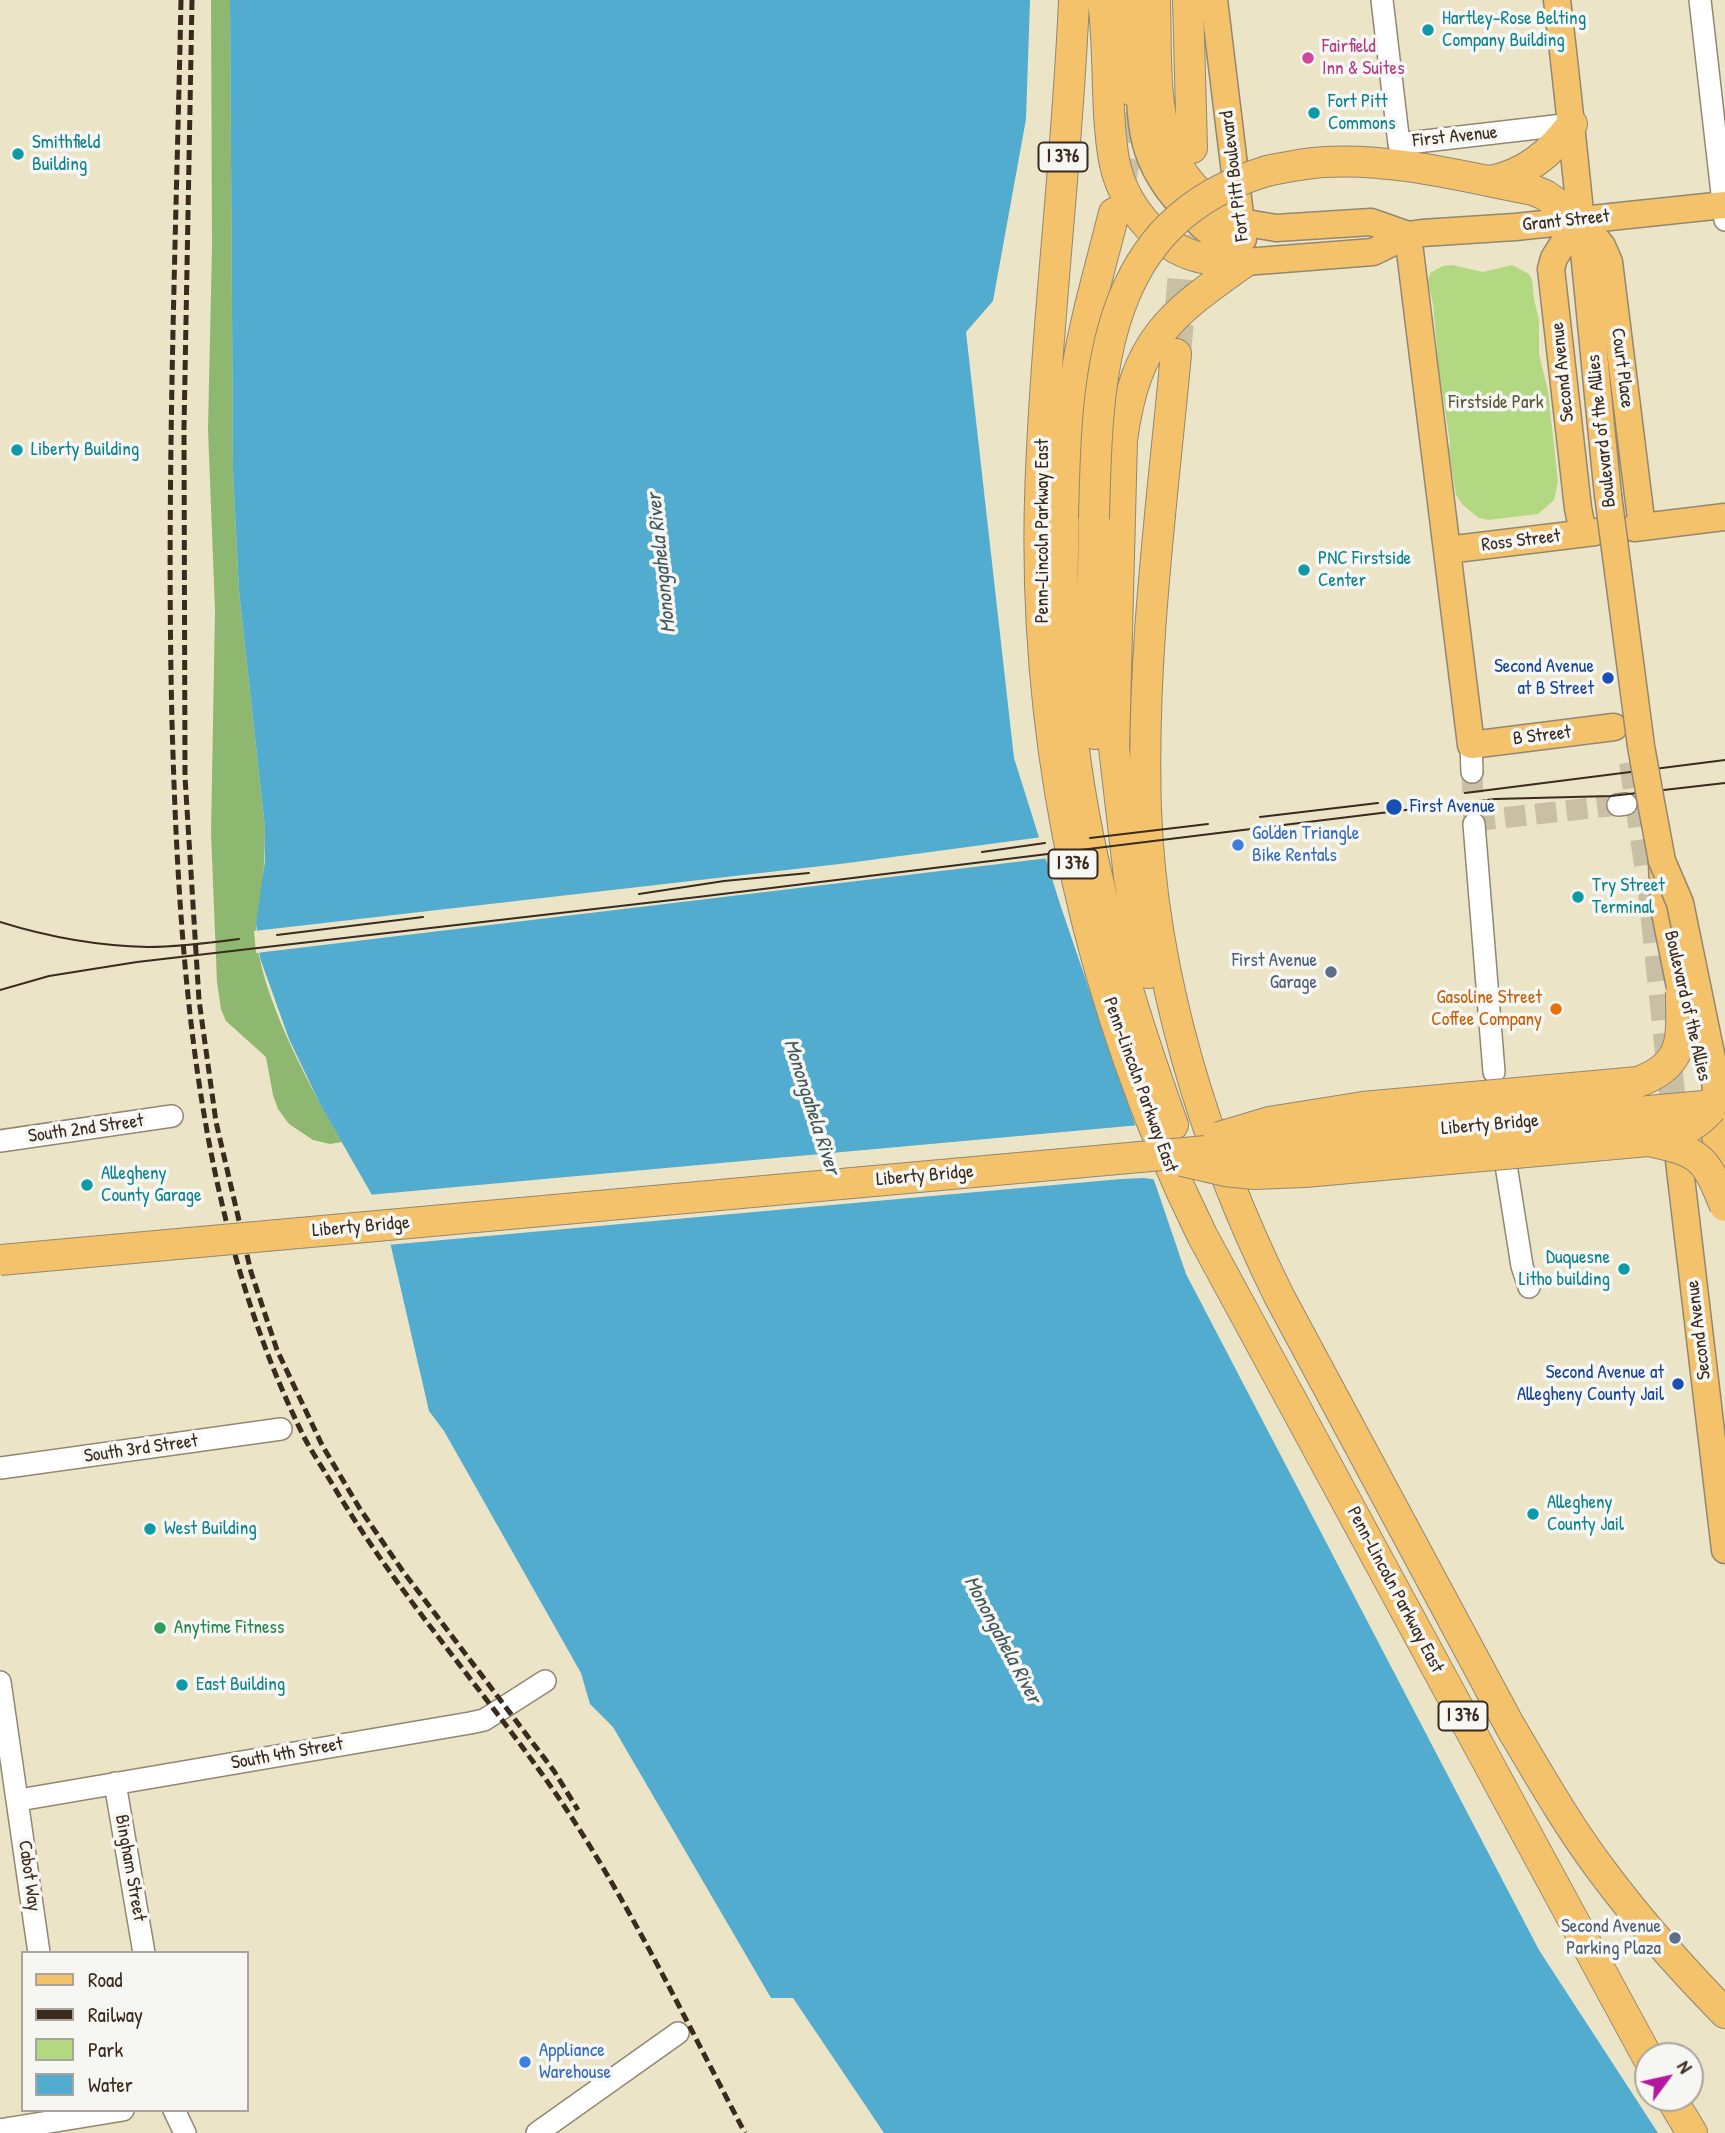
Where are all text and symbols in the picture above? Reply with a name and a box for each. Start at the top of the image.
place label: Hartley-Rose Belting Company Building [1442,8,1586,52]
marker: Hartley-Rose Belting Company Building [1420,22,1436,38]
place label: Fairfield Inn & Suites [1322,36,1404,80]
marker: Fairfield Inn & Suites [1300,50,1316,66]
place label: Fort Pitt Commons [1328,91,1395,135]
marker: Fort Pitt Commons [1306,105,1322,121]
street label: Fort Pitt Boulevard [1216,110,1254,242]
street label: First Avenue [1411,121,1499,153]
place label: Smithfield Building [32,132,100,176]
road number: I 376 [1038,142,1088,172]
marker: Smithfield Building [10,146,26,162]
street label: Grant Street [1521,205,1611,237]
street label: Second Avenue [1546,321,1580,423]
street label: Court Place [1606,327,1638,409]
street label: Boulevard of the Allies [1583,353,1621,509]
park label: Firstside Park [1448,392,1544,414]
place label: Liberty Building [31,439,139,461]
street label: Penn-Lincoln Parkway East [1032,439,1054,623]
marker: Liberty Building [9,442,25,458]
water label: Monongahela River [642,492,682,634]
street label: Ross Street [1480,525,1562,557]
place label: PNC Firstside Center [1318,548,1411,592]
marker: PNC Firstside Center [1296,562,1312,578]
place label: Second Avenue at B Street [1494,656,1594,700]
marker: Second Avenue at B Street [1600,670,1616,686]
street label: B Street [1512,721,1572,751]
place label: First Avenue [1410,796,1495,818]
marker: First Avenue [1384,797,1404,817]
place label: Golden Triangle Bike Rentals [1252,823,1359,867]
marker: Golden Triangle Bike Rentals [1230,837,1246,853]
road number: I 376 [1048,850,1098,878]
place label: Try Street Terminal [1592,875,1665,919]
marker: Try Street Terminal [1570,889,1586,905]
street label: Boulevard of the Allies [1659,929,1715,1083]
place label: First Avenue Garage [1232,950,1317,994]
marker: First Avenue Garage [1323,964,1339,980]
place label: Gasoline Street Coffee Company [1431,987,1542,1031]
street label: Penn-Lincoln Parkway East [1098,994,1182,1176]
marker: Gasoline Street Coffee Company [1548,1001,1564,1017]
water label: Monongahela River [777,1036,845,1178]
street label: Liberty Bridge [1440,1109,1540,1141]
street label: South 2nd Street [27,1110,145,1148]
street label: Liberty Bridge [875,1160,975,1192]
place label: Allegheny County Garage [101,1163,202,1207]
marker: Allegheny County Garage [79,1177,95,1193]
street label: Liberty Bridge [311,1211,411,1243]
place label: Duquesne Litho building [1519,1247,1610,1291]
marker: Duquesne Litho building [1616,1261,1632,1277]
street label: Second Avenue [1682,1279,1716,1381]
place label: Second Avenue at Allegheny County Jail [1517,1362,1664,1406]
marker: Second Avenue at Allegheny County Jail [1670,1376,1686,1392]
street label: South 3rd Street [83,1430,199,1468]
place label: Allegheny County Jail [1547,1492,1624,1536]
street label: Penn-Lincoln Parkway East [1342,1503,1448,1677]
marker: Allegheny County Jail [1525,1506,1541,1522]
place label: West Building [164,1518,257,1540]
marker: West Building [142,1521,158,1537]
water label: Monongahela River [958,1572,1046,1708]
place label: Anytime Fitness [174,1617,284,1639]
marker: Anytime Fitness [152,1620,168,1636]
place label: East Building [196,1674,285,1696]
marker: East Building [174,1677,190,1693]
road number: I 376 [1438,1702,1488,1730]
street label: South 4th Street [229,1733,345,1775]
street label: Bingham Street [109,1813,151,1923]
street label: Cabot Way [13,1839,45,1913]
place label: Second Avenue Parking Plaza [1561,1916,1661,1960]
marker: Second Avenue Parking Plaza [1667,1930,1683,1946]
legend [21,1951,248,2112]
text: Road [88,1965,122,1994]
text: Railway [88,2000,143,2029]
text: Park [88,2035,123,2064]
place label: Appliance Warehouse [539,2040,611,2084]
north arrow [1634,2042,1704,2112]
marker: Appliance Warehouse [517,2054,533,2070]
text: N [1671,2055,1699,2078]
text: Water [88,2070,133,2099]

